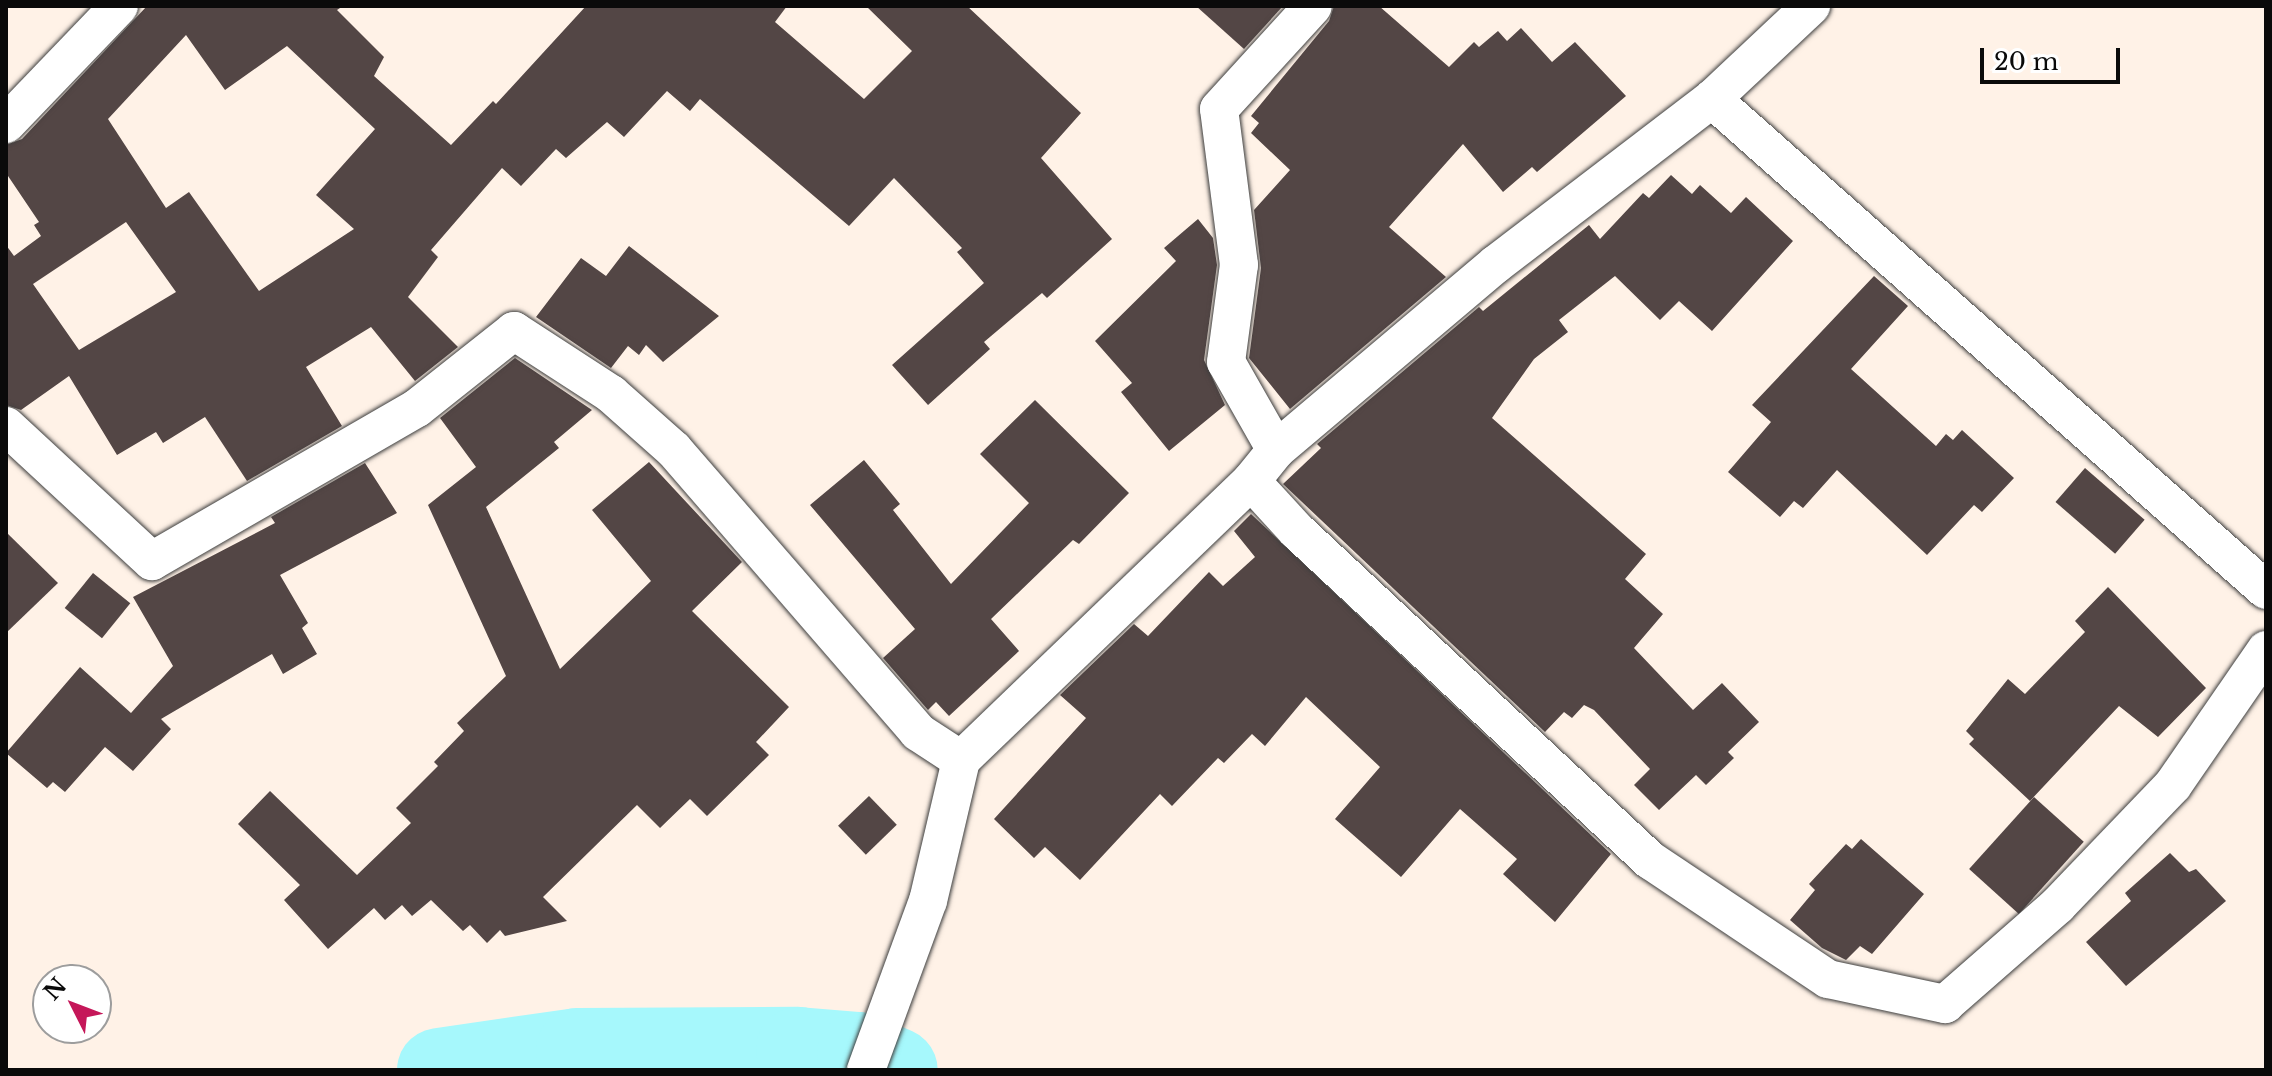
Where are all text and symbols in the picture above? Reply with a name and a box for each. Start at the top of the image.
scale bar [1984,32,2124,82]
text: 20 m [1994,47,2059,76]
north arrow [32,964,112,1044]
text: N [38,972,72,1006]

